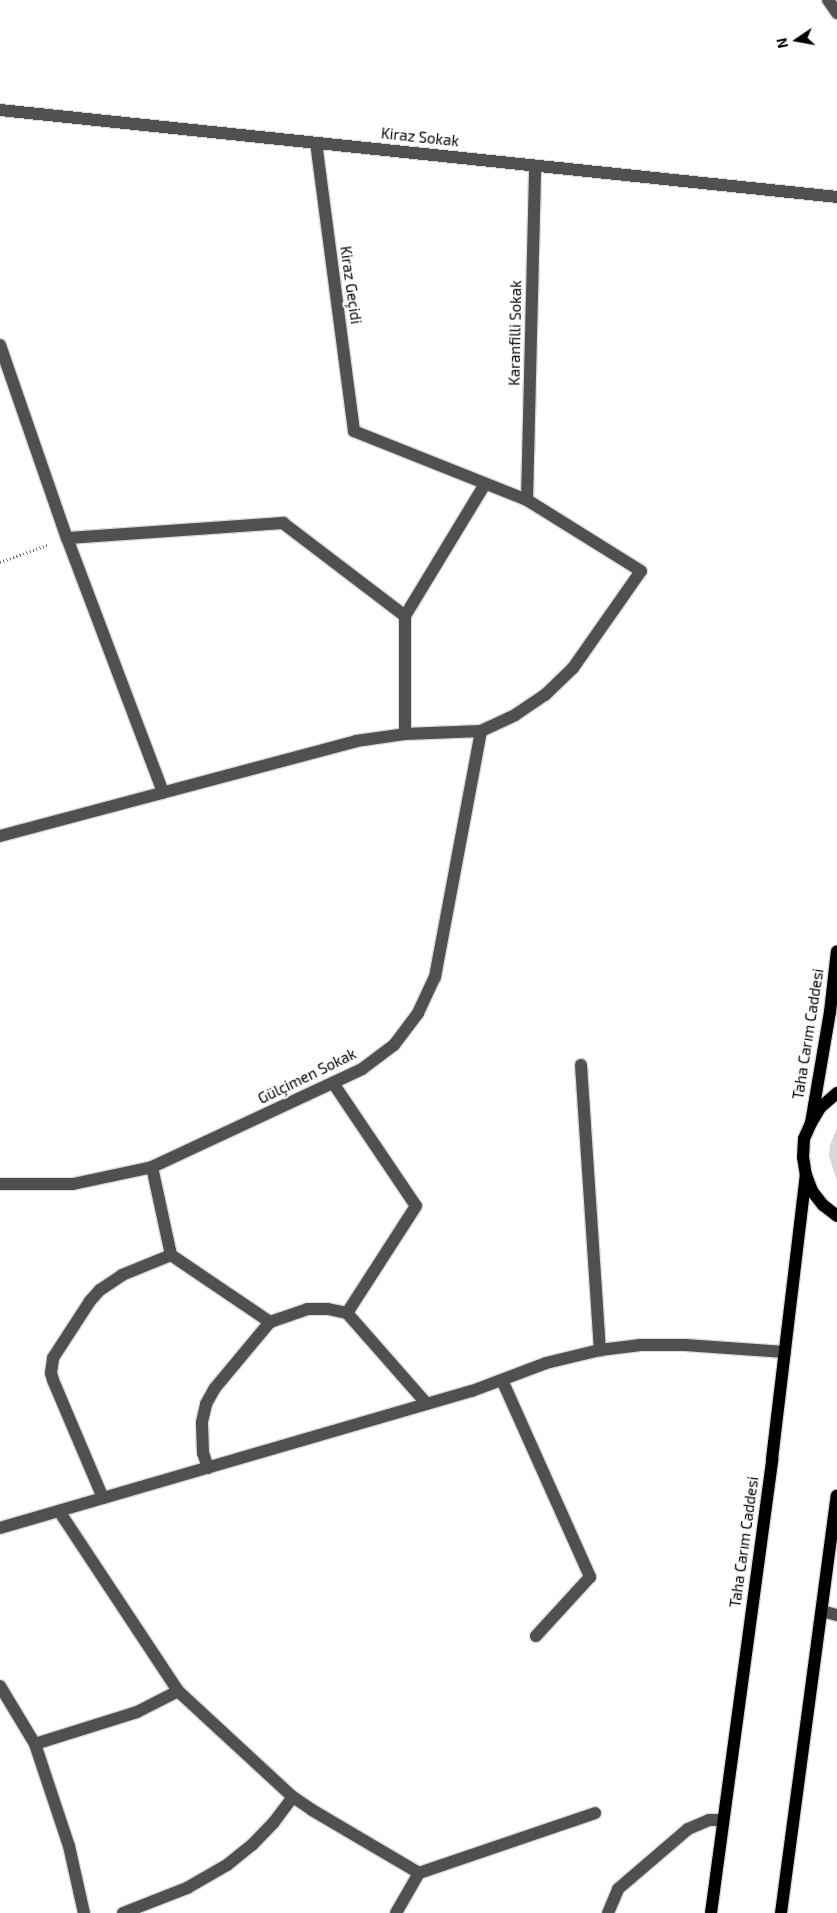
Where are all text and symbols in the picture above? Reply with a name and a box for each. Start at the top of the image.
north arrow [772,15,822,65]
text: N [772,37,791,50]
street label: Kiraz Sokak [380,124,460,150]
street label: Kiraz Geçidi [337,245,365,325]
street label: Karanfilli Sokak [505,280,525,386]
street label: Taha Carım Caddesi [789,967,827,1101]
street label: Gülçimen Sokak [255,1044,359,1108]
street label: Taha Carım Caddesi [726,1475,762,1609]

